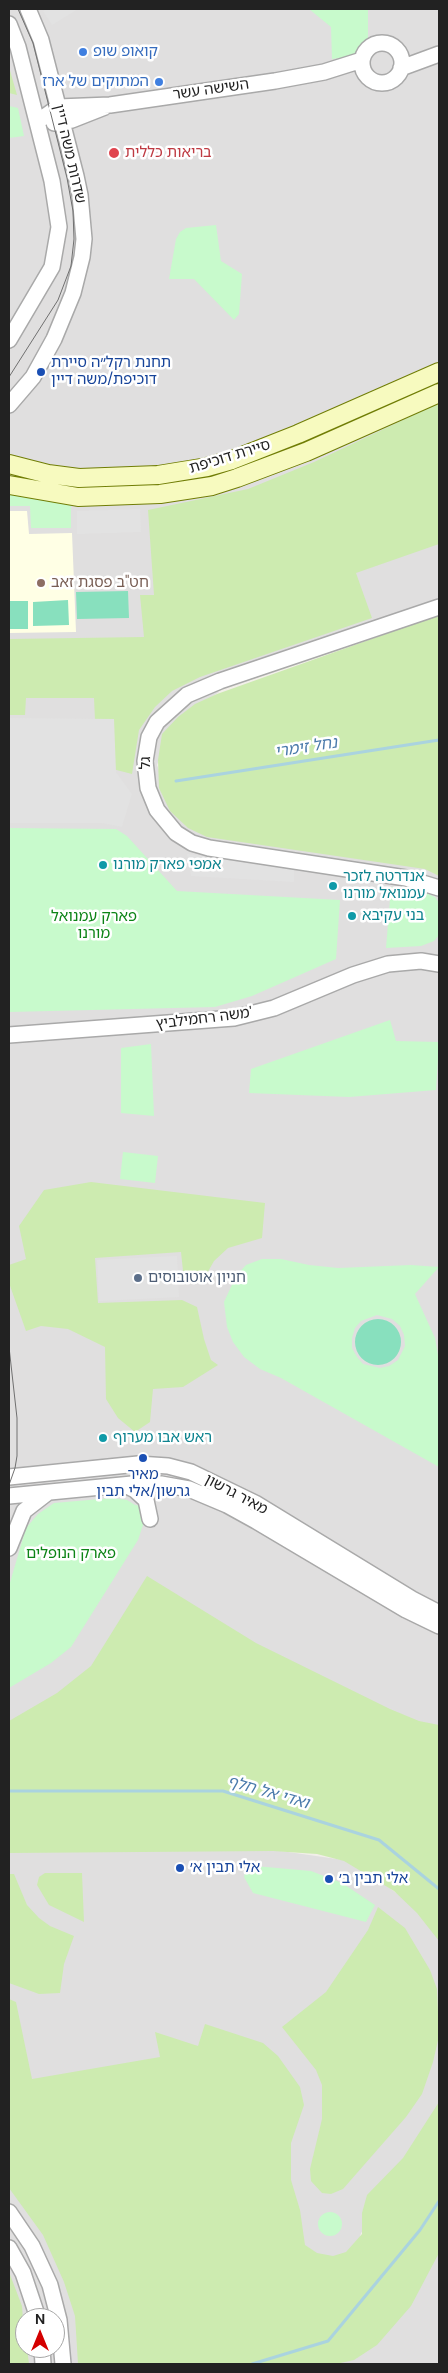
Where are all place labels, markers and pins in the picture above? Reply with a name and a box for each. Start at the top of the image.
place label: קואופ שופ [93,43,158,61]
marker: קואופ שופ [77,46,89,58]
place label: המתוקים של ארז [42,73,149,91]
marker: המתוקים של ארז [153,76,165,88]
place label: בריאות כללית [125,144,212,162]
marker: בריאות כללית [107,146,121,160]
place label: תחנת רקל״ה סיירת דוכיפת/משה דיין [51,354,171,389]
marker: תחנת רקל״ה סיירת דוכיפת/משה דיין [35,366,47,378]
place label: חט"ב פסגת זאב [51,574,149,592]
marker: חט"ב פסגת זאב [35,577,47,589]
place label: אמפי פארק מורנו [113,856,221,874]
marker: אמפי פארק מורנו [97,859,109,871]
place label: אנדרטה לזכר עמנואל מורנו [343,868,425,903]
marker: אנדרטה לזכר עמנואל מורנו [327,880,339,892]
place label: בני עקיבא [362,907,424,925]
marker: בני עקיבא [346,910,358,922]
place label: חניון אוטובוסים [148,1269,246,1287]
marker: חניון אוטובוסים [132,1272,144,1284]
place label: ראש אבו מערוף [113,1429,212,1447]
marker: ראש אבו מערוף [97,1432,109,1444]
marker: מאיר גרשון/אלי תבין [137,1452,149,1464]
place label: מאיר גרשון/אלי תבין [96,1466,190,1501]
place label: אלי תבין א׳ [190,1859,260,1877]
marker: אלי תבין א׳ [174,1862,186,1874]
place label: אלי תבין ב׳ [339,1870,408,1888]
marker: אלי תבין ב׳ [323,1873,335,1885]

